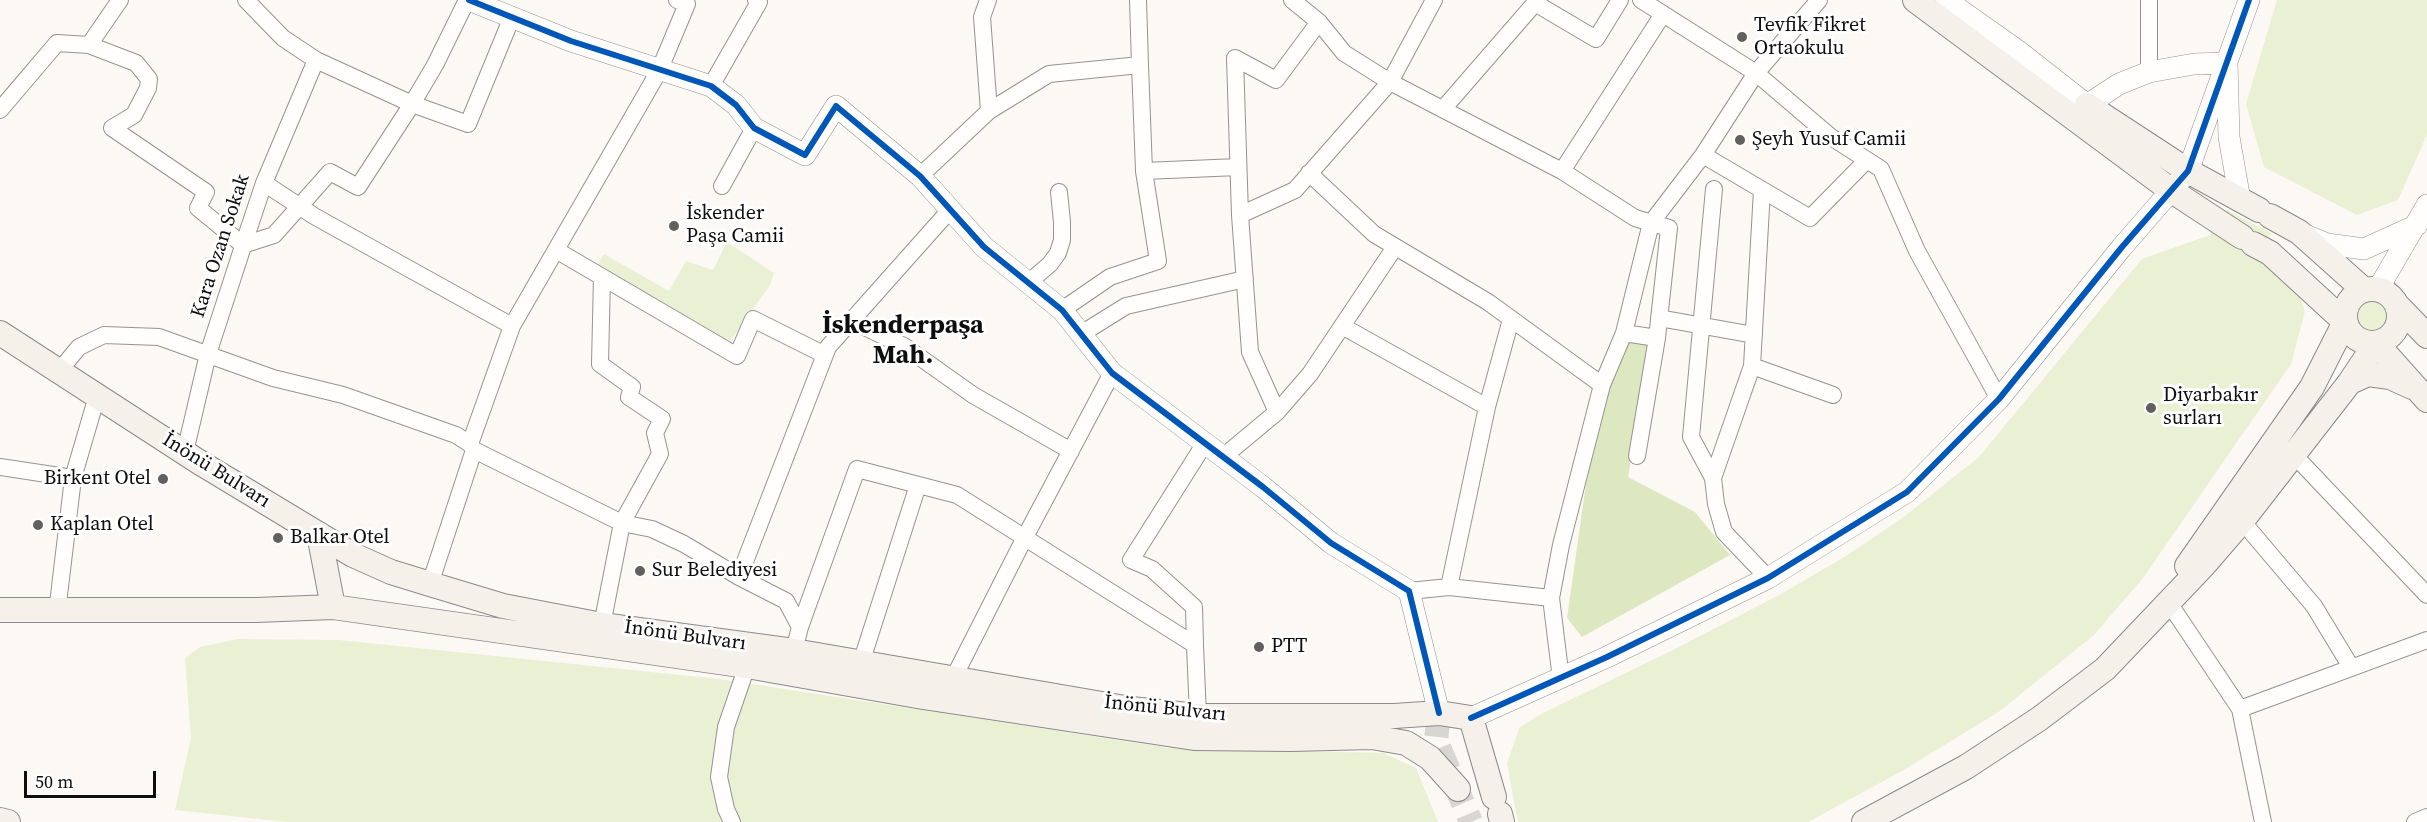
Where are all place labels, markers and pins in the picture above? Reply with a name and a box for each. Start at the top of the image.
place label: Tevfik Fikret Ortaokulu [1754,14,1866,61]
marker: Tevfik Fikret Ortaokulu [1735,30,1749,44]
place label: Şeyh Yusuf Camii [1752,128,1906,152]
marker: Şeyh Yusuf Camii [1733,133,1747,147]
place label: İskender Paşa Camii [686,202,784,249]
marker: İskender Paşa Camii [667,219,681,233]
place label: Diyarbakır surları [2163,384,2258,431]
marker: Diyarbakır surları [2144,401,2158,415]
place label: Birkent Otel [44,467,151,491]
marker: Birkent Otel [156,472,170,486]
place label: Kaplan Otel [50,513,154,537]
marker: Kaplan Otel [31,518,45,532]
place label: Balkar Otel [290,526,389,550]
marker: Balkar Otel [271,531,285,545]
place label: Sur Belediyesi [652,559,777,583]
marker: Sur Belediyesi [633,564,647,578]
place label: PTT [1271,635,1307,659]
marker: PTT [1252,640,1266,654]

